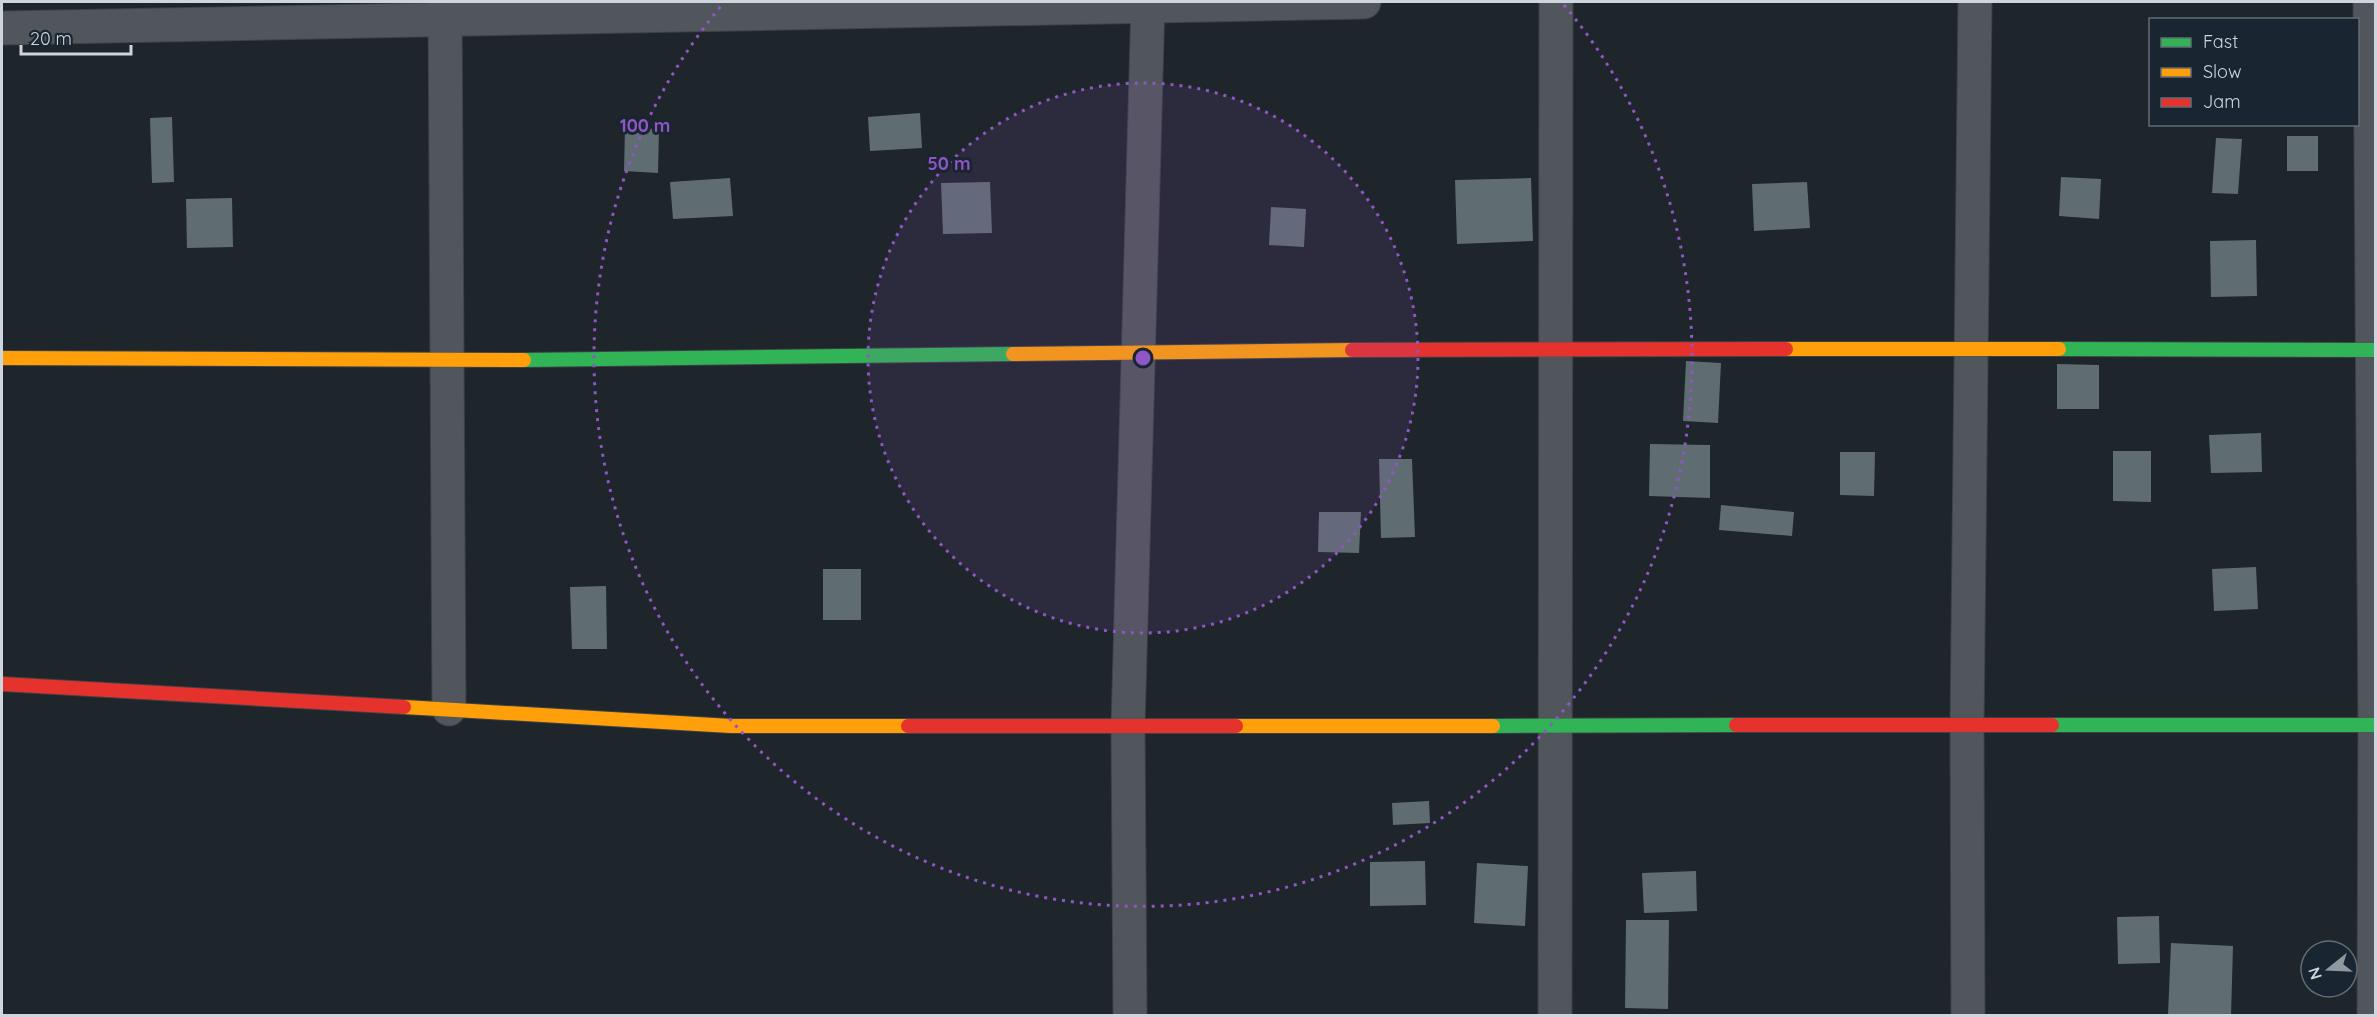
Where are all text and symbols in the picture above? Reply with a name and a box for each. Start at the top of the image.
scale bar [21,18,130,56]
legend [2149,18,2359,126]
text: 20 m [30,27,72,50]
text: Fast [2203,30,2238,53]
text: Slow [2203,60,2241,83]
text: Jam [2203,90,2241,113]
text: 100 m [620,114,670,137]
text: 50 m [927,152,971,175]
centre of rings [1133,348,1153,368]
north arrow [2299,939,2359,999]
text: N [2303,965,2326,982]

